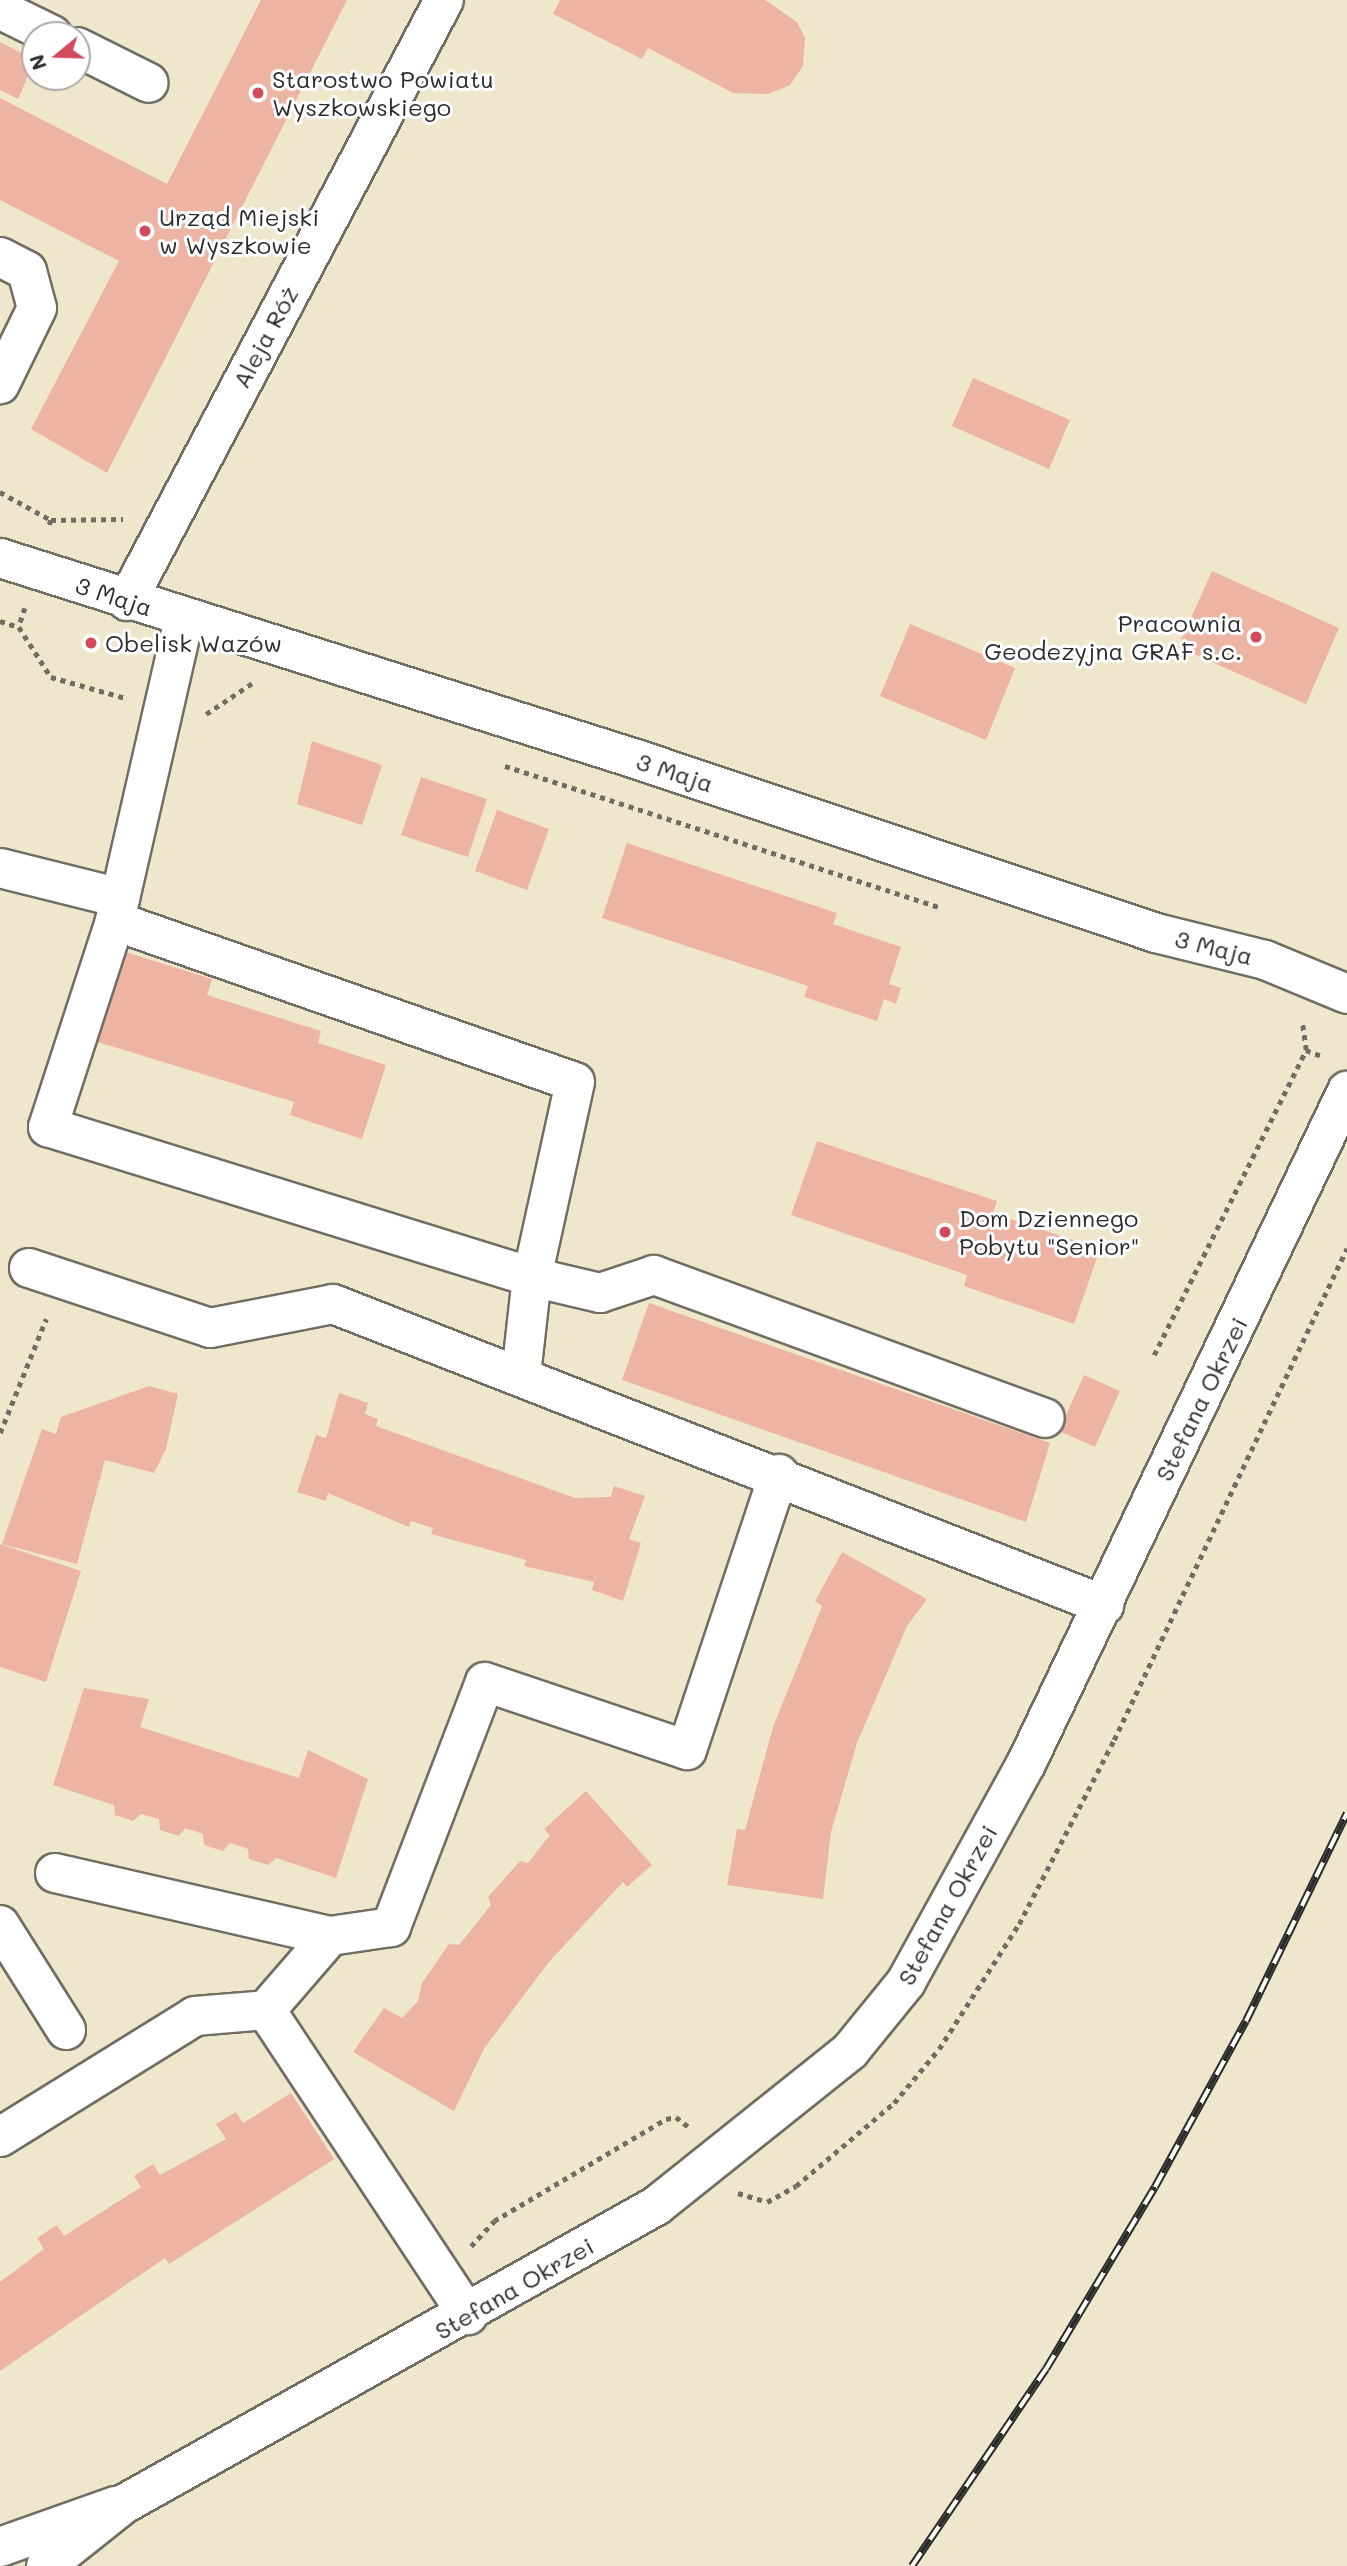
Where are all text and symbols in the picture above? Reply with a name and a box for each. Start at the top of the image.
north arrow [21,21,91,91]
text: N [23,51,52,73]
place label: Starostwo Powiatu Wyszkowskiego [272,65,494,121]
marker: Starostwo Powiatu Wyszkowskiego [250,85,266,101]
place label: Urząd Miejski w Wyszkowie [159,203,319,259]
marker: Urząd Miejski w Wyszkowie [137,223,153,239]
street label: Aleja Róż [226,281,304,393]
street label: 3 Maja [72,570,156,622]
place label: Pracownia Geodezyjna GRAF s.c. [984,609,1242,665]
place label: Obelisk Wazów [105,629,282,657]
marker: Pracownia Geodezyjna GRAF s.c. [1248,629,1264,645]
marker: Obelisk Wazów [83,635,99,651]
street label: 3 Maja [633,746,717,798]
street label: 3 Maja [1172,923,1256,971]
place label: Dom Dziennego Pobytu "Senior" [959,1204,1139,1260]
marker: Dom Dziennego Pobytu "Senior" [937,1224,953,1240]
street label: Stefana Okrzei [1149,1312,1253,1486]
street label: Stefana Okrzei [891,1820,1003,1990]
street label: Stefana Okrzei [430,2231,598,2345]

